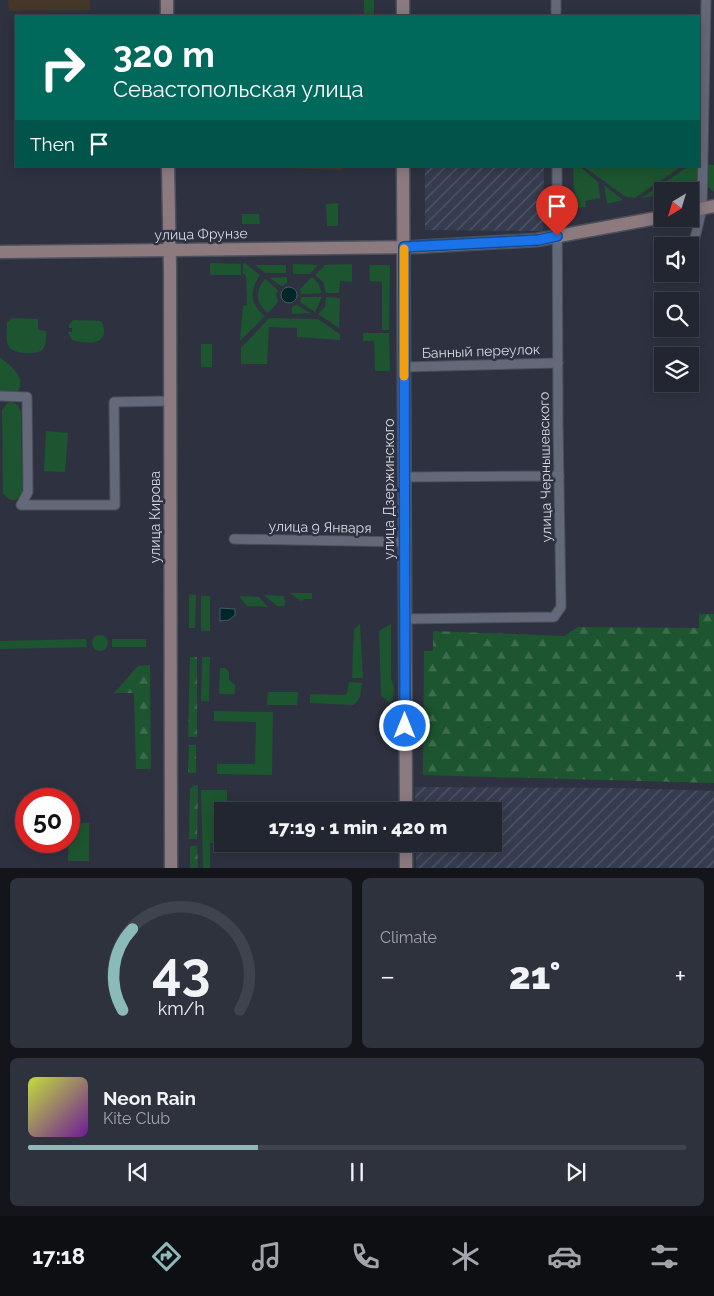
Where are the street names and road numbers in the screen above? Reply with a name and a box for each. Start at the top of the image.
street label: улица Фрунзе [154,225,248,243]
street label: Банный переулок [422,341,540,361]
street label: улица Чернышевского [536,392,554,542]
street label: улица Дзержинского [381,418,397,560]
street label: улица Кирова [147,471,163,563]
street label: улица 9 Января [268,518,372,536]

